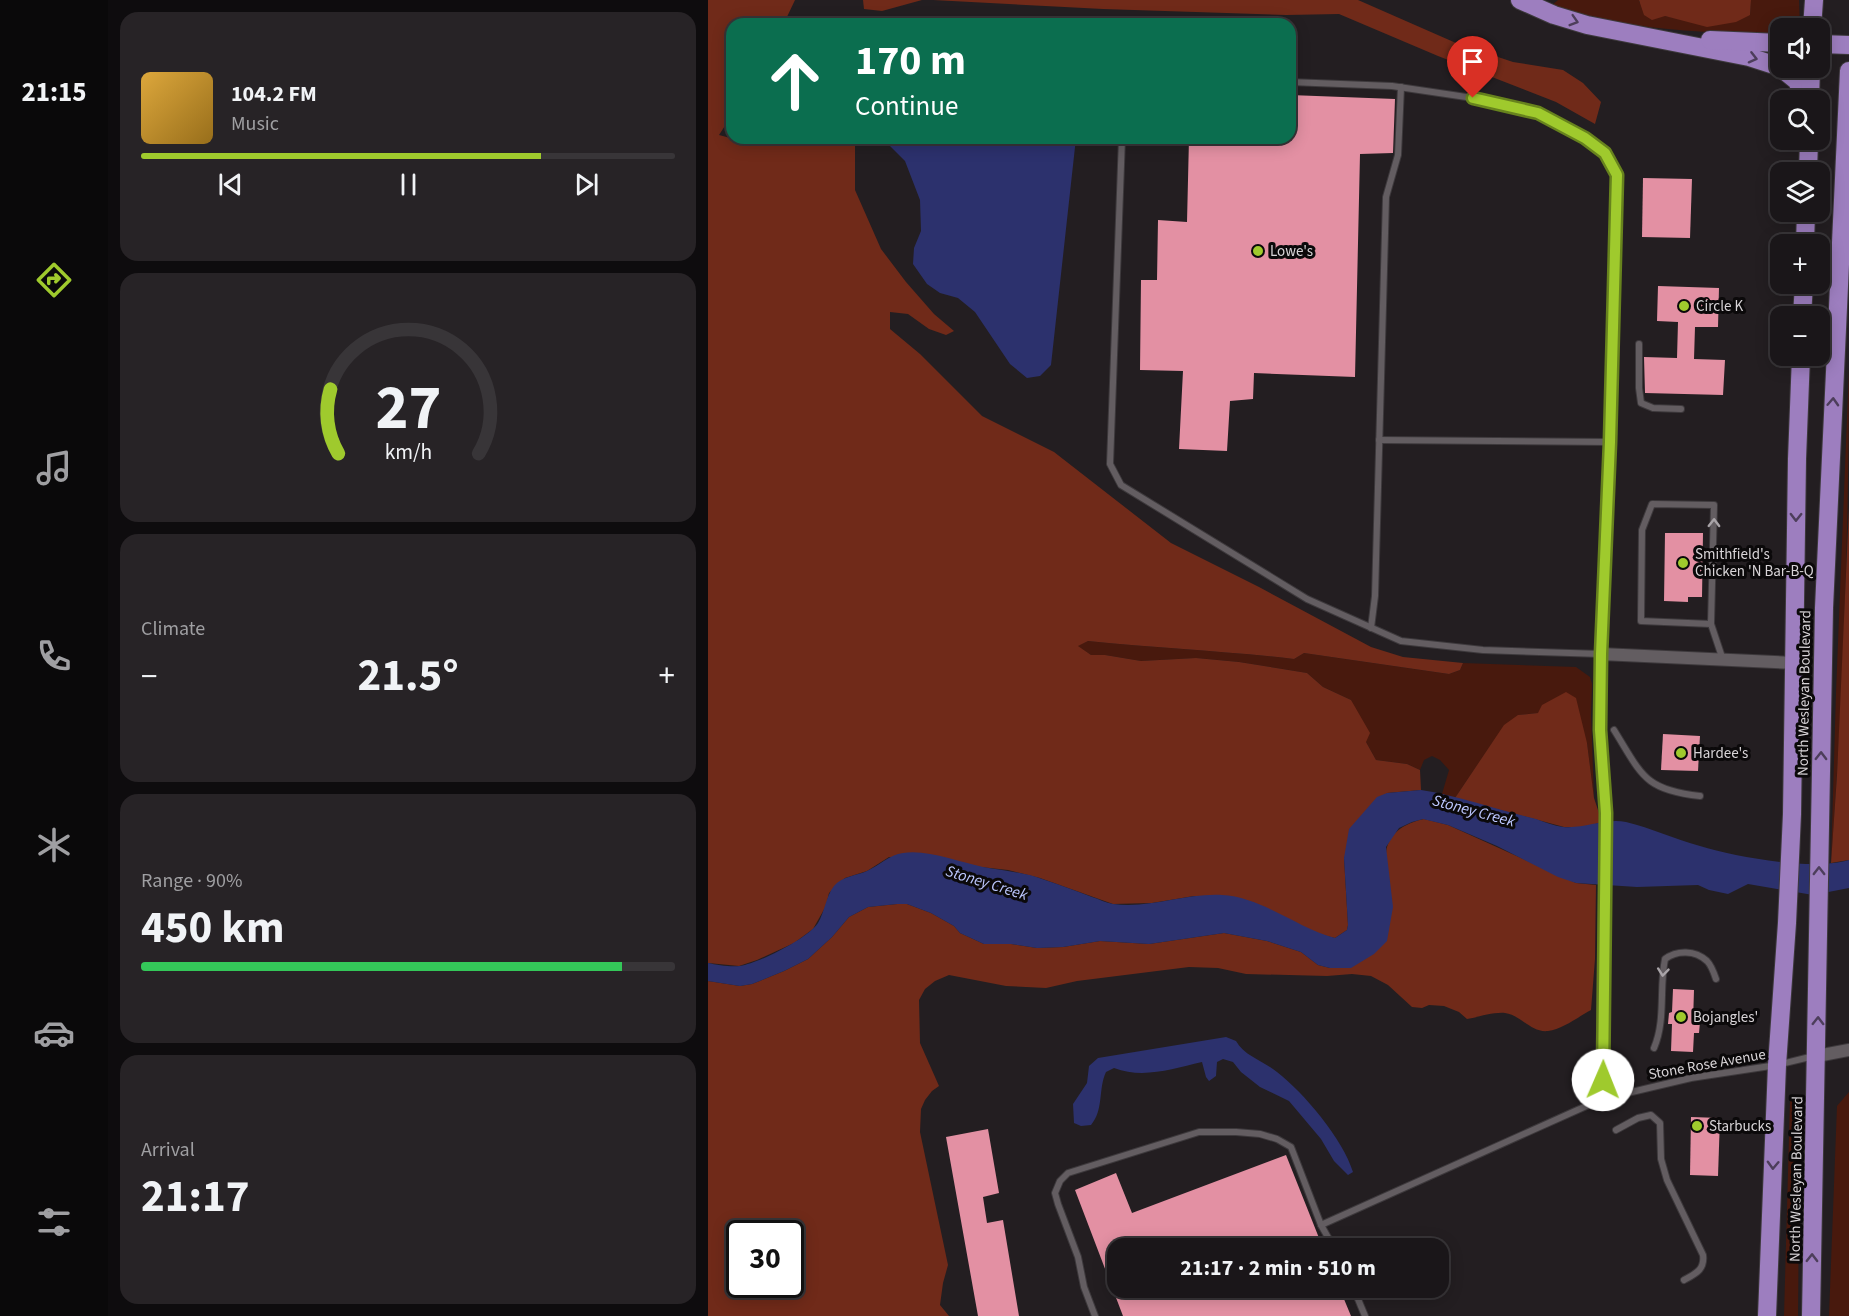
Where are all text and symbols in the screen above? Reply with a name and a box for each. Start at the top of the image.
one-way arrow [1568,14,1579,26]
map controls [1770,18,1830,366]
button: sound [1770,18,1830,78]
text: 170 m [855,31,966,91]
pin [1447,36,1498,98]
icon: ahead [756,42,834,120]
icon: arrive [1456,45,1489,78]
one-way arrow [1748,50,1758,63]
text: 21:15 [21,73,87,112]
text: 104.2 FM [231,78,317,110]
text: Continue [855,87,958,126]
button: search [1770,90,1830,150]
text: Music [231,110,279,138]
button: layers [1770,162,1830,222]
icon: previous [214,168,247,201]
icon: pause [392,168,425,201]
icon: next [570,168,603,201]
button: + [1770,234,1830,294]
place label: Lowe's [1270,241,1313,262]
marker: Lowe's [1251,244,1265,258]
icon: directions [33,259,75,301]
place label: Circle K [1696,296,1743,317]
marker: Circle K [1677,299,1691,313]
button: − [1770,306,1830,366]
text: 27 [375,364,441,453]
one-way arrow [1826,397,1839,406]
text: km/h [384,438,432,469]
icon: music [33,447,75,489]
one-way arrow [1790,513,1803,522]
one-way arrow [1707,519,1720,528]
place label: Smithfield's Chicken 'N Bar-B-Q [1695,544,1814,582]
marker: Smithfield's Chicken 'N Bar-B-Q [1676,556,1690,570]
street label: North Wesleyan Boulevard [1793,610,1816,776]
text: Climate [141,615,205,643]
icon: phone [33,635,75,677]
text: 21.5° [357,644,459,708]
text: − [141,653,157,700]
text: + [659,653,675,700]
place label: Hardee's [1693,743,1748,764]
marker: Hardee's [1674,746,1688,760]
one-way arrow [1815,751,1827,760]
water label: Stoney Creek [1430,789,1518,833]
icon: climate [33,824,75,866]
water label: Stoney Creek [943,860,1031,906]
one-way arrow [1813,866,1825,875]
text: Range · 90% [141,867,242,895]
text: 450 km [141,896,285,960]
one-way arrow [1657,967,1670,976]
place label: Bojangles' [1693,1007,1758,1028]
marker: Bojangles' [1674,1010,1688,1024]
icon: car [33,1012,75,1054]
one-way arrow [1812,1016,1824,1025]
street label: Stone Rose Avenue [1647,1044,1767,1085]
position arrow [1571,1048,1635,1112]
street label: North Wesleyan Boulevard [1785,1096,1808,1262]
place label: Starbucks [1709,1116,1771,1137]
marker: Starbucks [1690,1119,1704,1133]
text: Arrival [141,1136,195,1164]
one-way arrow [1766,1161,1779,1170]
text: 21:17 [141,1165,250,1229]
icon: filters [33,1201,75,1243]
speed limit sign: 30 [726,1220,804,1298]
text: 21:17 · 2 min · 510 m [1180,1252,1376,1284]
one-way arrow [1806,1253,1819,1262]

